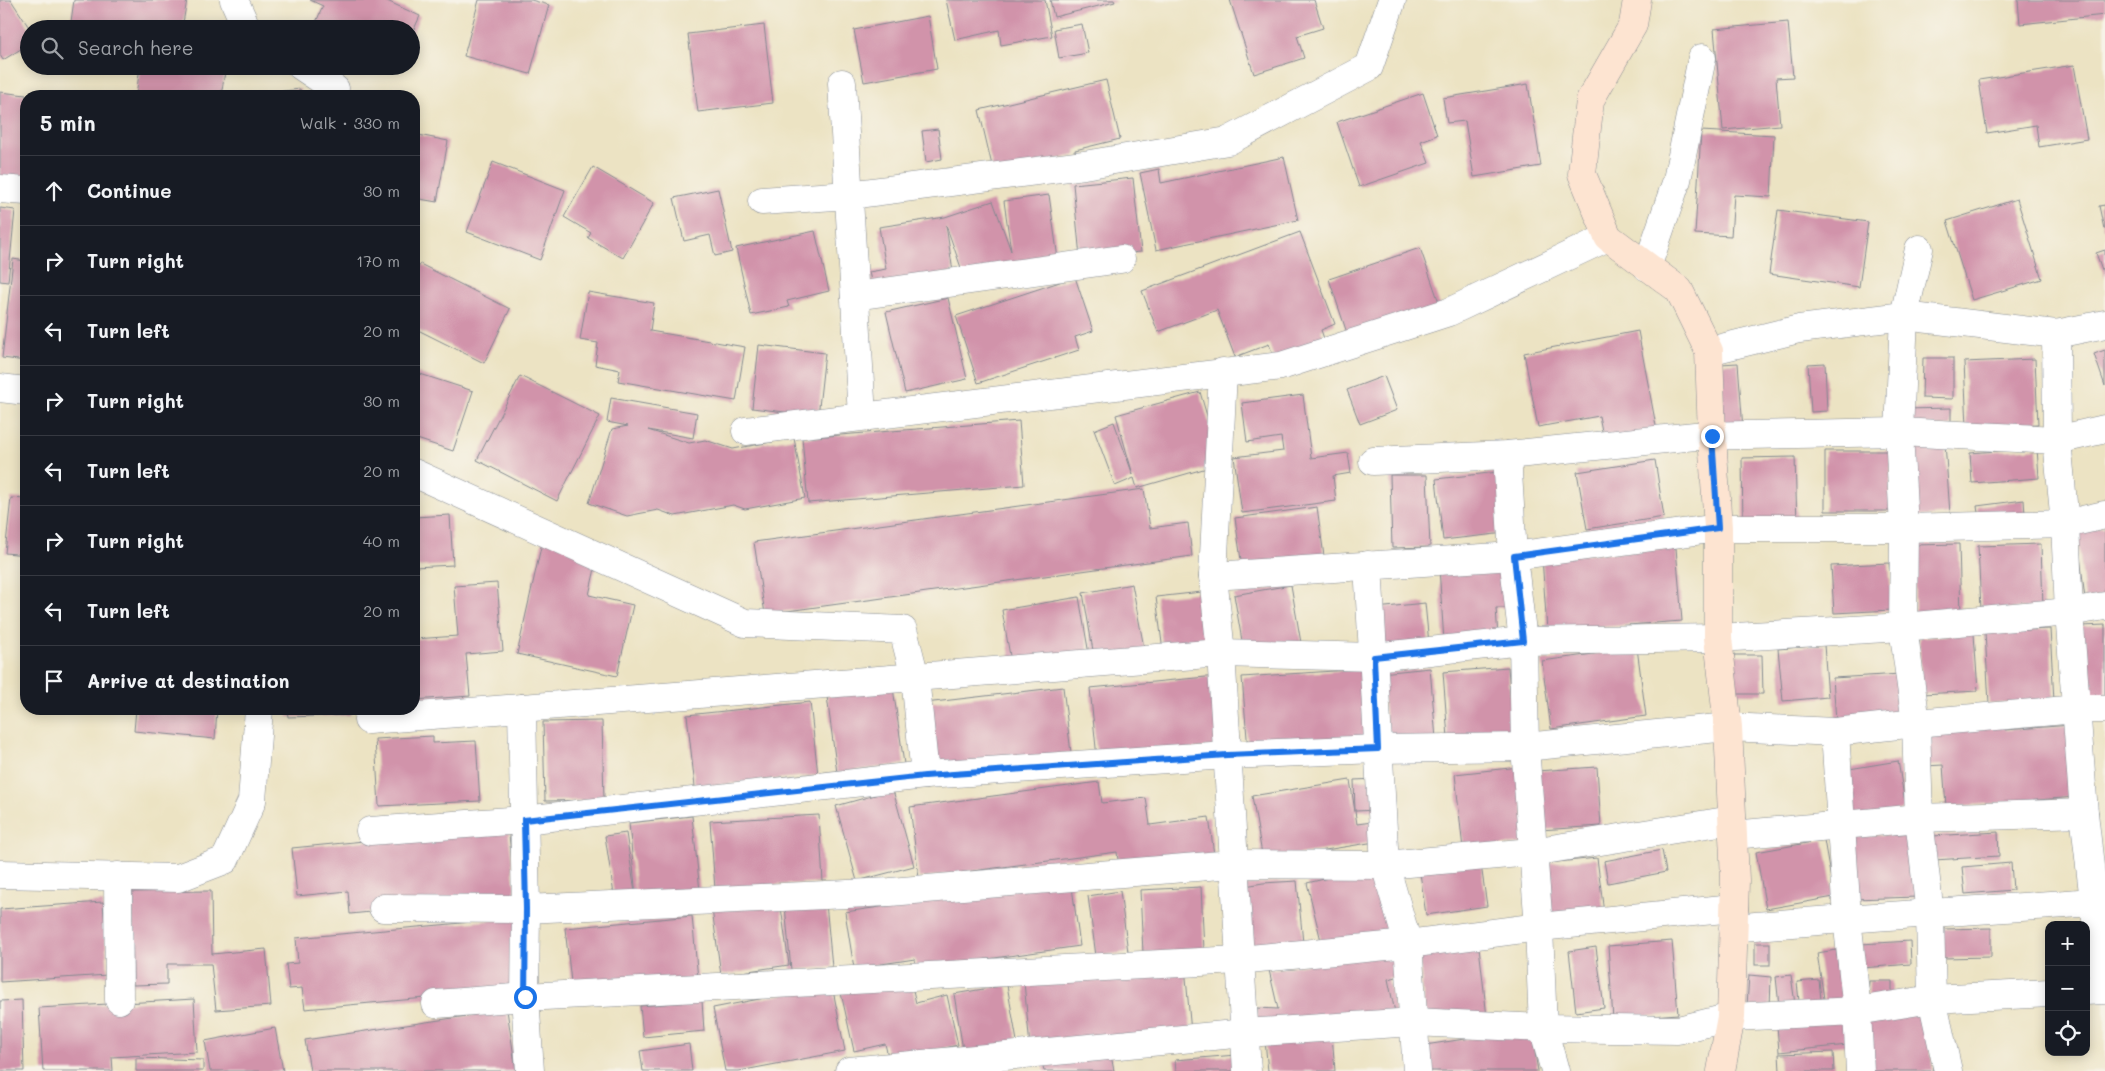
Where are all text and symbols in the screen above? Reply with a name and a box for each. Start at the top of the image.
search box [20,20,420,75]
icon: search [38,34,66,62]
text: Search here [78,35,194,60]
text: 5 min [40,109,96,136]
text: Walk · 330 m [300,112,400,133]
icon: ahead [40,177,68,205]
text: Continue [87,178,172,203]
text: 30 m [363,180,400,201]
icon: right [40,247,68,275]
text: Turn right [87,248,184,273]
text: 170 m [356,250,400,271]
icon: left [40,317,68,345]
text: Turn left [87,318,170,343]
text: 20 m [363,320,400,341]
icon: right [40,387,68,415]
text: Turn right [87,388,184,413]
text: 30 m [363,390,400,411]
route end [1701,425,1724,448]
icon: left [40,457,68,485]
text: Turn left [87,458,170,483]
text: 20 m [363,460,400,481]
icon: right [40,527,68,555]
text: Turn right [87,528,184,553]
text: 40 m [363,530,400,551]
icon: left [40,597,68,625]
text: Turn left [87,598,170,623]
text: 20 m [363,600,400,621]
icon: arrive [40,667,68,695]
text: Arrive at destination [87,668,290,693]
map controls [2045,921,2090,1056]
button: + [2045,921,2090,966]
button: − [2045,966,2090,1011]
route start [514,986,537,1009]
button: locate [2045,1011,2090,1056]

